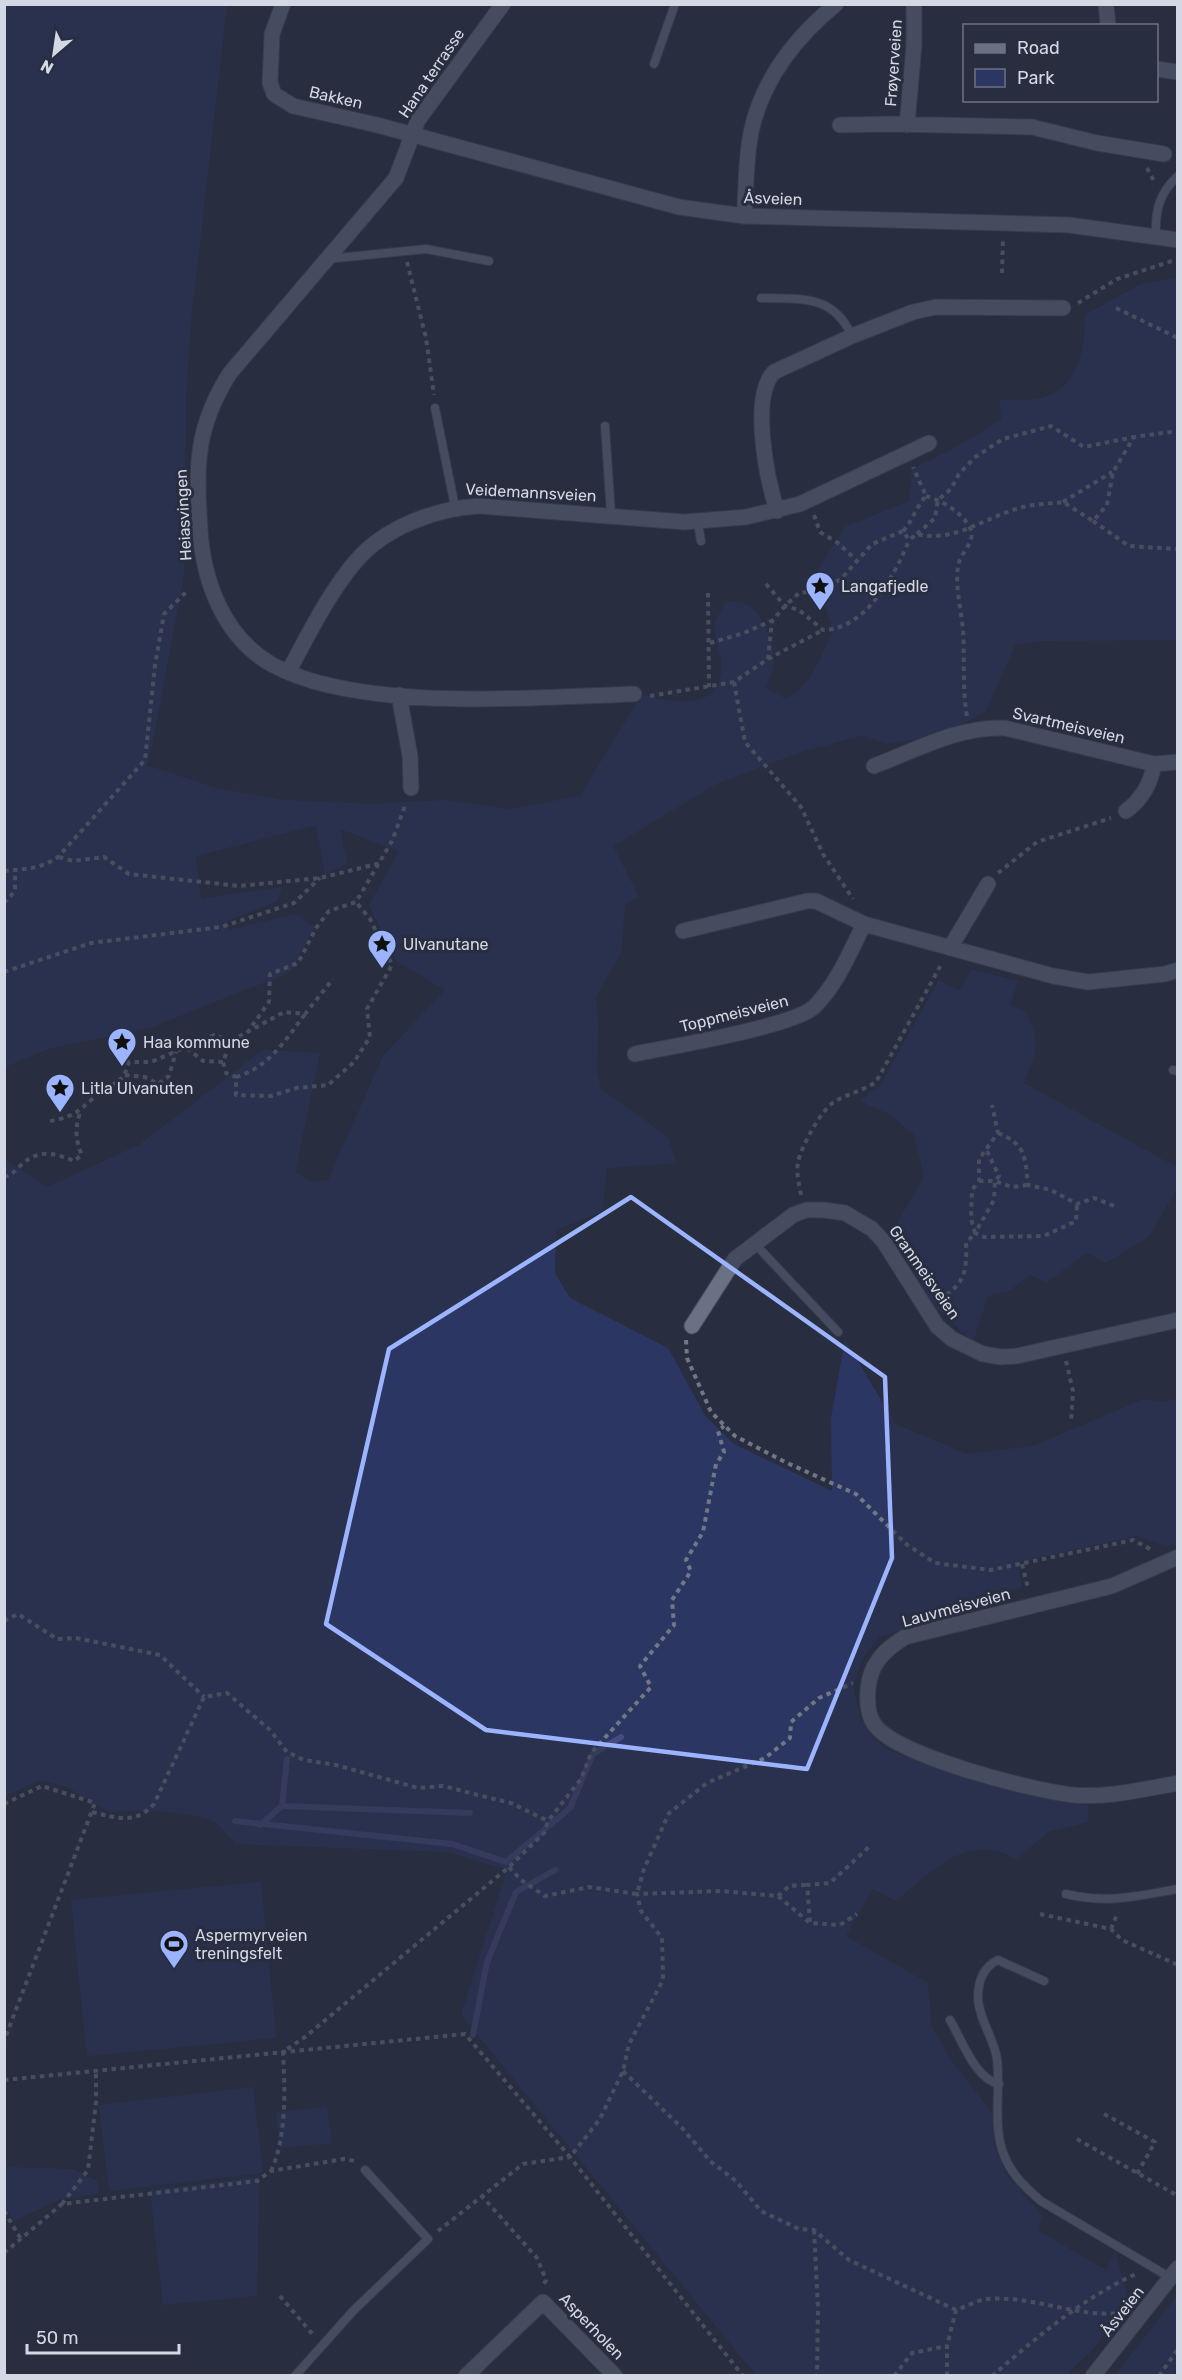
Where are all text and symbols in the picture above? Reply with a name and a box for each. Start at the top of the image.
street label: Frøyerveien [881,19,906,107]
north arrow [24,24,84,84]
legend [963,24,1158,102]
street label: Hana terrasse [395,25,468,122]
text: Road [1017,37,1060,59]
text: N [37,56,57,78]
text: Park [1017,67,1055,89]
street label: Bakken [307,82,364,113]
street label: Åsveien [743,188,803,209]
street label: Heiasvingen [172,469,195,561]
street label: Veidemannsveien [465,480,597,505]
place icon: Langafjedle [804,570,836,612]
place label: Langafjedle [841,577,928,596]
street label: Svartmeisveien [1011,703,1127,748]
place icon: Ulvanutane [366,928,398,970]
place label: Ulvanutane [403,935,489,954]
street label: Toppmeisveien [678,991,790,1036]
place icon: Haa kommune [106,1026,138,1068]
place label: Haa kommune [143,1033,250,1052]
place icon: Litla Ulvanuten [44,1072,76,1114]
place label: Litla Ulvanuten [81,1079,194,1098]
street label: Granmeisveien [885,1222,964,1323]
street label: Lauvmeisveien [900,1584,1012,1631]
place label: Aspermyrveien treningsfelt [195,1926,307,1963]
sports icon: Aspermyrveien treningsfelt [158,1928,190,1970]
street label: Åsveien [1097,2282,1148,2340]
street label: Asperholen [555,2289,628,2363]
scale bar [27,2317,178,2355]
text: 50 m [36,2327,79,2349]

